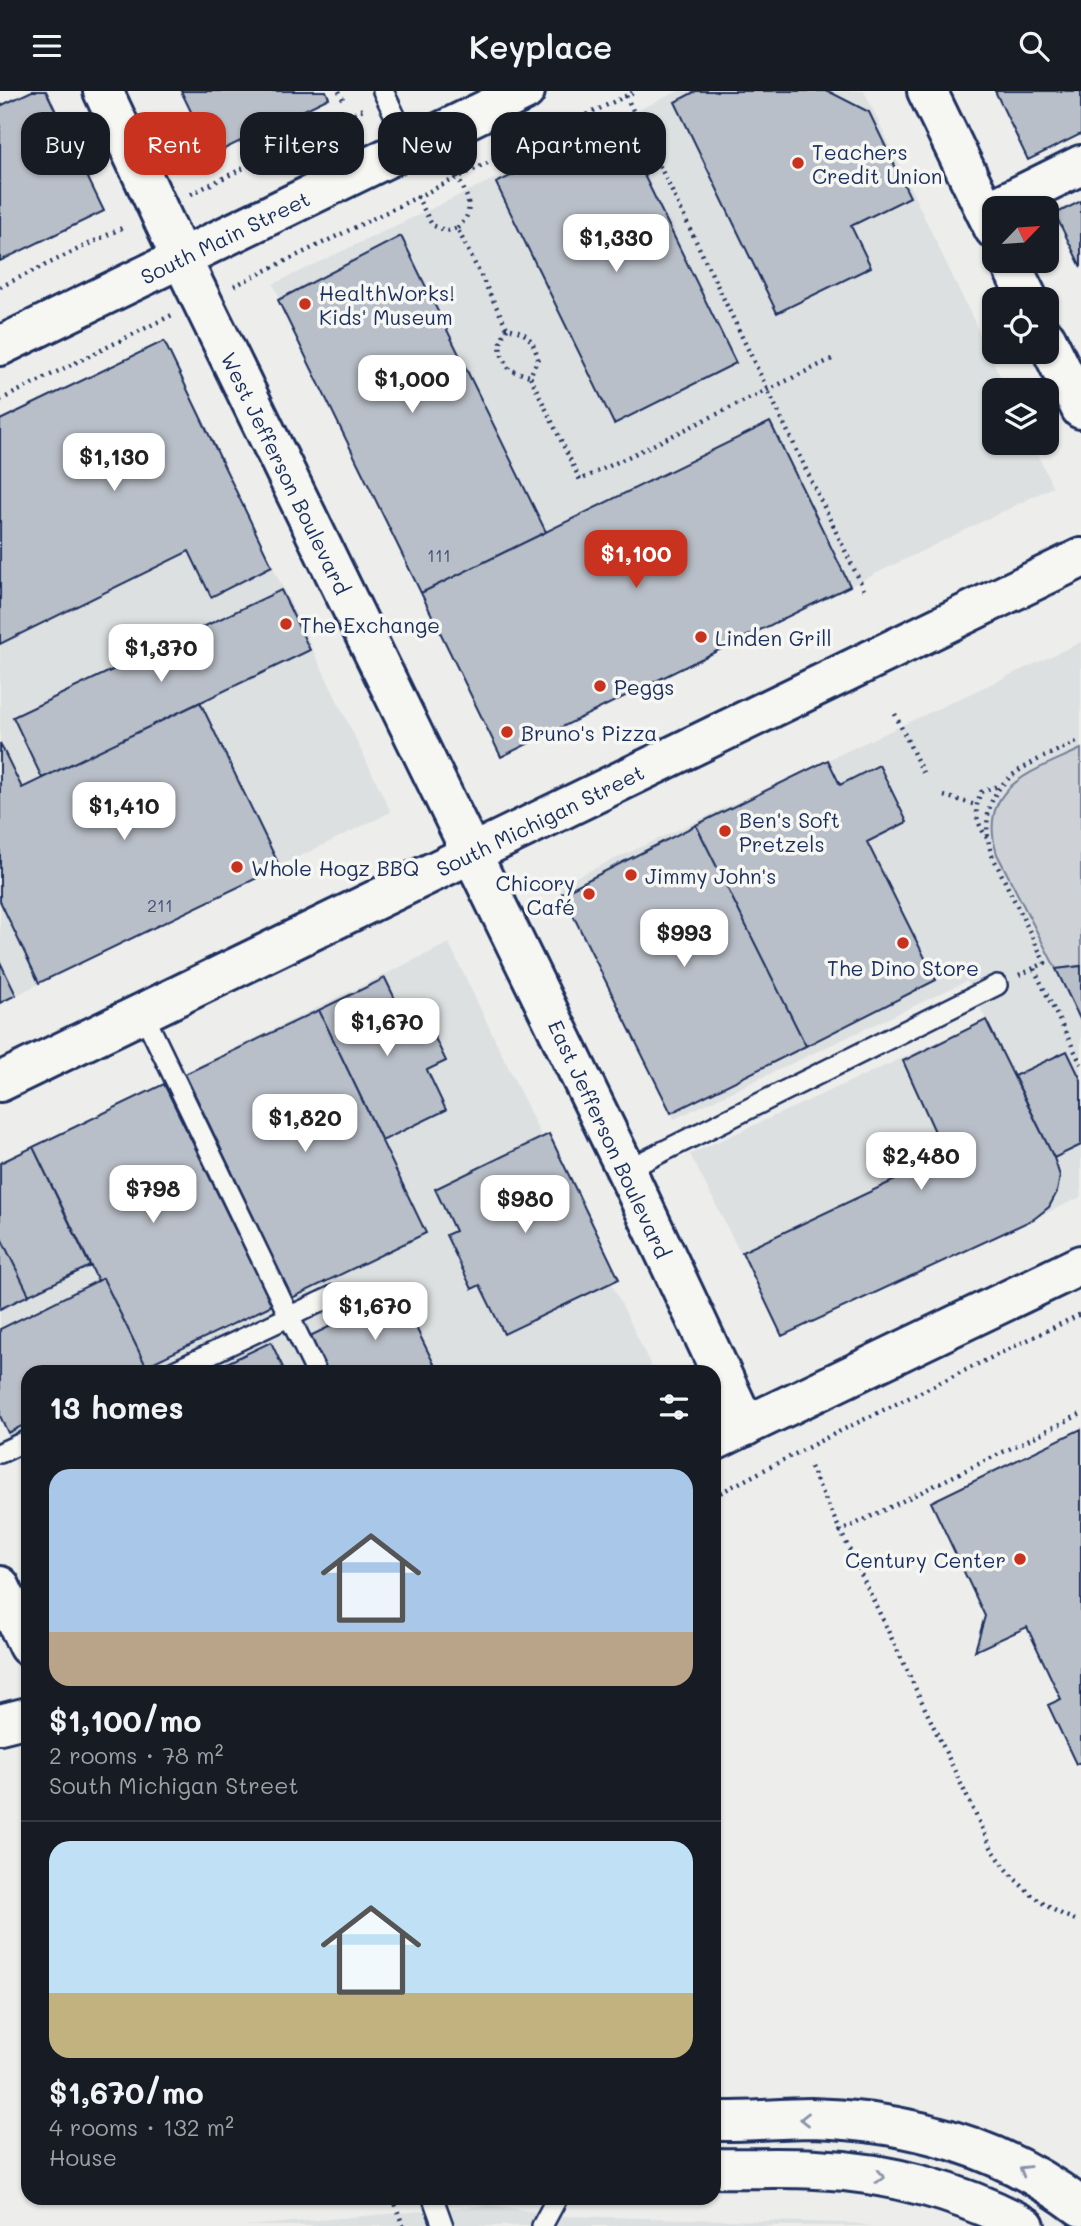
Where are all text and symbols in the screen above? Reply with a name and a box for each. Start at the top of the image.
text: Keyplace [469,25,612,67]
icon: menu [28,27,66,65]
icon: search [1015,27,1053,65]
chip: Buy [21,112,110,175]
chip: Rent [124,112,226,175]
chip: Filters [240,112,364,175]
chip: New [378,112,477,175]
chip: Apartment [491,112,666,175]
place label: Teachers Credit Union [812,138,942,189]
marker: Teachers Credit Union [790,155,806,171]
street label: South Main Street [136,184,314,290]
north arrow [982,196,1059,273]
map controls [982,196,1059,455]
pin: $1,330 [559,215,673,274]
text: $1,330 [579,222,653,252]
place label: HealthWorks! Kids' Museum [319,279,455,330]
button: locate [982,287,1059,364]
marker: HealthWorks! Kids' Museum [297,296,313,312]
street label: West Jefferson Boulevard [215,347,357,599]
pin: $1,000 [355,355,469,415]
text: $1,000 [374,363,450,393]
button: layers [982,378,1059,455]
pin: $1,130 [57,433,171,493]
text: $1,130 [79,441,149,471]
pin: $1,100 [579,531,693,590]
text: $1,100 [600,538,672,568]
house number: 111 [427,543,451,567]
place label: The Exchange [300,611,440,638]
marker: The Exchange [278,616,294,632]
place label: Linden Grill [715,624,832,651]
pin: $1,370 [104,625,218,684]
marker: Linden Grill [693,629,709,645]
text: $1,370 [125,632,197,662]
place label: Peggs [614,673,674,700]
marker: Peggs [592,678,608,694]
place label: Bruno's Pizza [521,719,657,746]
marker: Bruno's Pizza [499,724,515,740]
street label: South Michigan Street [432,758,648,882]
pin: $1,410 [67,783,181,842]
text: $1,410 [88,790,160,820]
place label: Ben's Soft Pretzels [739,806,840,857]
marker: Ben's Soft Pretzels [717,823,733,839]
place label: Whole Hogz BBQ [251,854,419,881]
marker: Whole Hogz BBQ [229,859,245,875]
place label: Jimmy John's [645,862,776,889]
marker: Jimmy John's [623,867,639,883]
place label: Chicory Café [495,869,575,920]
marker: Chicory Café [581,886,597,902]
house number: 211 [147,893,173,917]
pin: $993 [643,909,725,969]
text: $993 [656,917,712,947]
marker: The Dino Store [895,935,911,951]
place label: The Dino Store [827,954,979,981]
pin: $1,670 [330,999,444,1058]
text: $1,670 [351,1006,423,1036]
street label: East Jefferson Boulevard [543,1015,677,1263]
pin: $1,820 [248,1095,362,1154]
text: $1,820 [268,1102,342,1132]
pin: $2,480 [864,1133,978,1192]
text: $2,480 [882,1140,960,1170]
pin: $798 [112,1165,194,1225]
text: $798 [125,1173,181,1203]
pin: $980 [484,1175,566,1235]
text: $980 [496,1183,554,1213]
pin: $1,670 [318,1283,432,1342]
text: $1,670 [339,1290,411,1320]
text: 13 homes [49,1387,184,1427]
icon: filters [655,1388,693,1426]
icon: home [308,1515,434,1641]
place label: Century Center [845,1546,1006,1573]
marker: Century Center [1012,1551,1028,1567]
text: $1,100/mo [49,1700,201,1740]
text: 2 rooms · 78 m² [49,1740,223,1770]
text: South Michigan Street [49,1770,299,1800]
icon: home [308,1887,434,2013]
text: $1,670/mo [49,2072,204,2112]
one-way arrow [799,2111,810,2127]
text: 4 rooms · 132 m² [49,2112,234,2142]
text: House [49,2142,117,2172]
one-way arrow [1018,2165,1031,2178]
one-way arrow [874,2169,886,2184]

